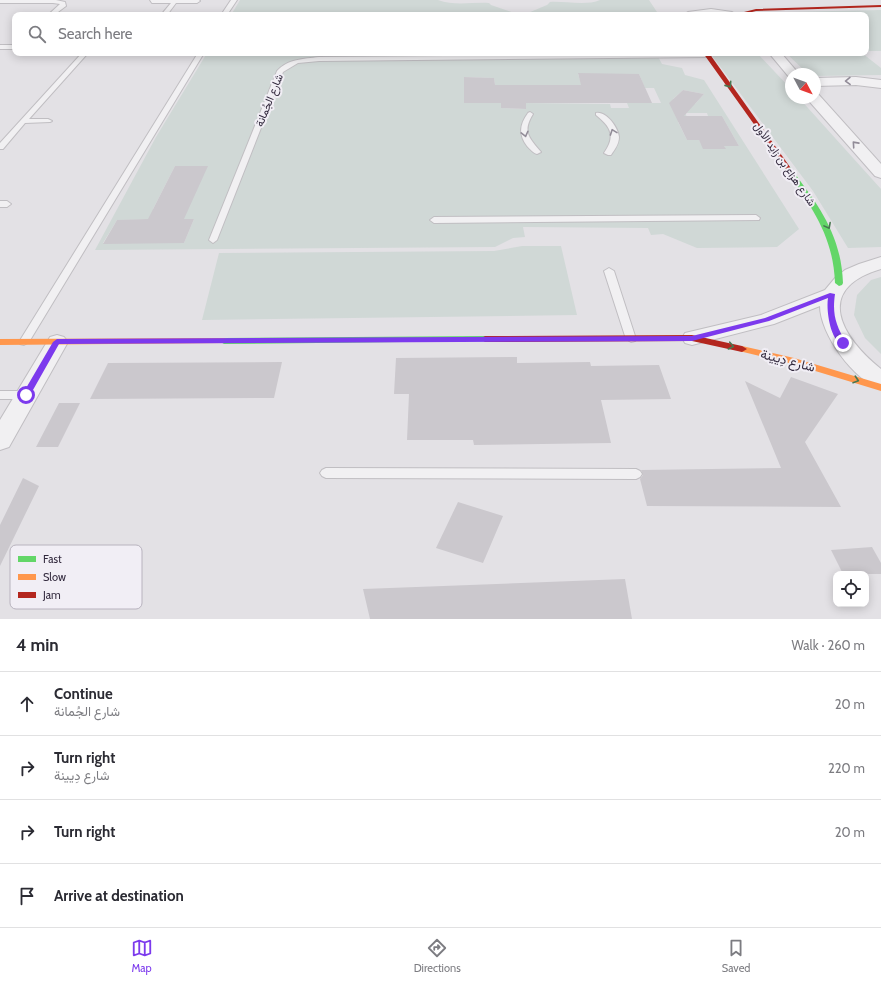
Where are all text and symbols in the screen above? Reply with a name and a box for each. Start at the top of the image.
search box [12,12,869,56]
icon: search [26,23,48,45]
text: Search here [58,25,133,43]
north arrow [785,68,821,104]
street label: شارع الجُمانة [252,71,287,129]
one-way arrow [845,77,851,85]
one-way arrow [724,80,731,87]
street label: شارع هزاع بن زايد الأول [750,120,819,209]
one-way arrow [610,128,618,135]
one-way arrow [520,130,529,137]
one-way arrow [852,141,860,149]
one-way arrow [823,221,830,229]
route end [834,334,852,352]
one-way arrow [727,341,734,349]
street label: شارع دِيينة [759,345,817,377]
one-way arrow [852,375,859,384]
route start [17,386,35,404]
legend [10,545,142,609]
text: Fast [43,552,62,566]
text: Slow [43,570,66,584]
map controls [833,571,869,607]
button: locate [833,571,869,607]
text: Jam [42,588,61,602]
text: 4 min [16,635,59,655]
text: Walk · 260 m [792,637,865,653]
text: Continue [54,685,113,703]
icon: ahead [16,693,38,715]
text: 20 m [835,696,865,712]
text: شارع الجُمانة [54,703,120,719]
text: Turn right [54,749,115,767]
icon: right [16,757,38,779]
text: 220 m [828,760,865,776]
text: شارع دِيينة [54,767,110,783]
icon: right [16,821,38,843]
text: Turn right [54,823,115,841]
text: 20 m [835,824,865,840]
icon: arrive [16,885,38,907]
text: Arrive at destination [54,887,184,905]
tab: Map [131,937,153,975]
tab: Directions [414,937,461,975]
tab: Saved [722,937,750,975]

